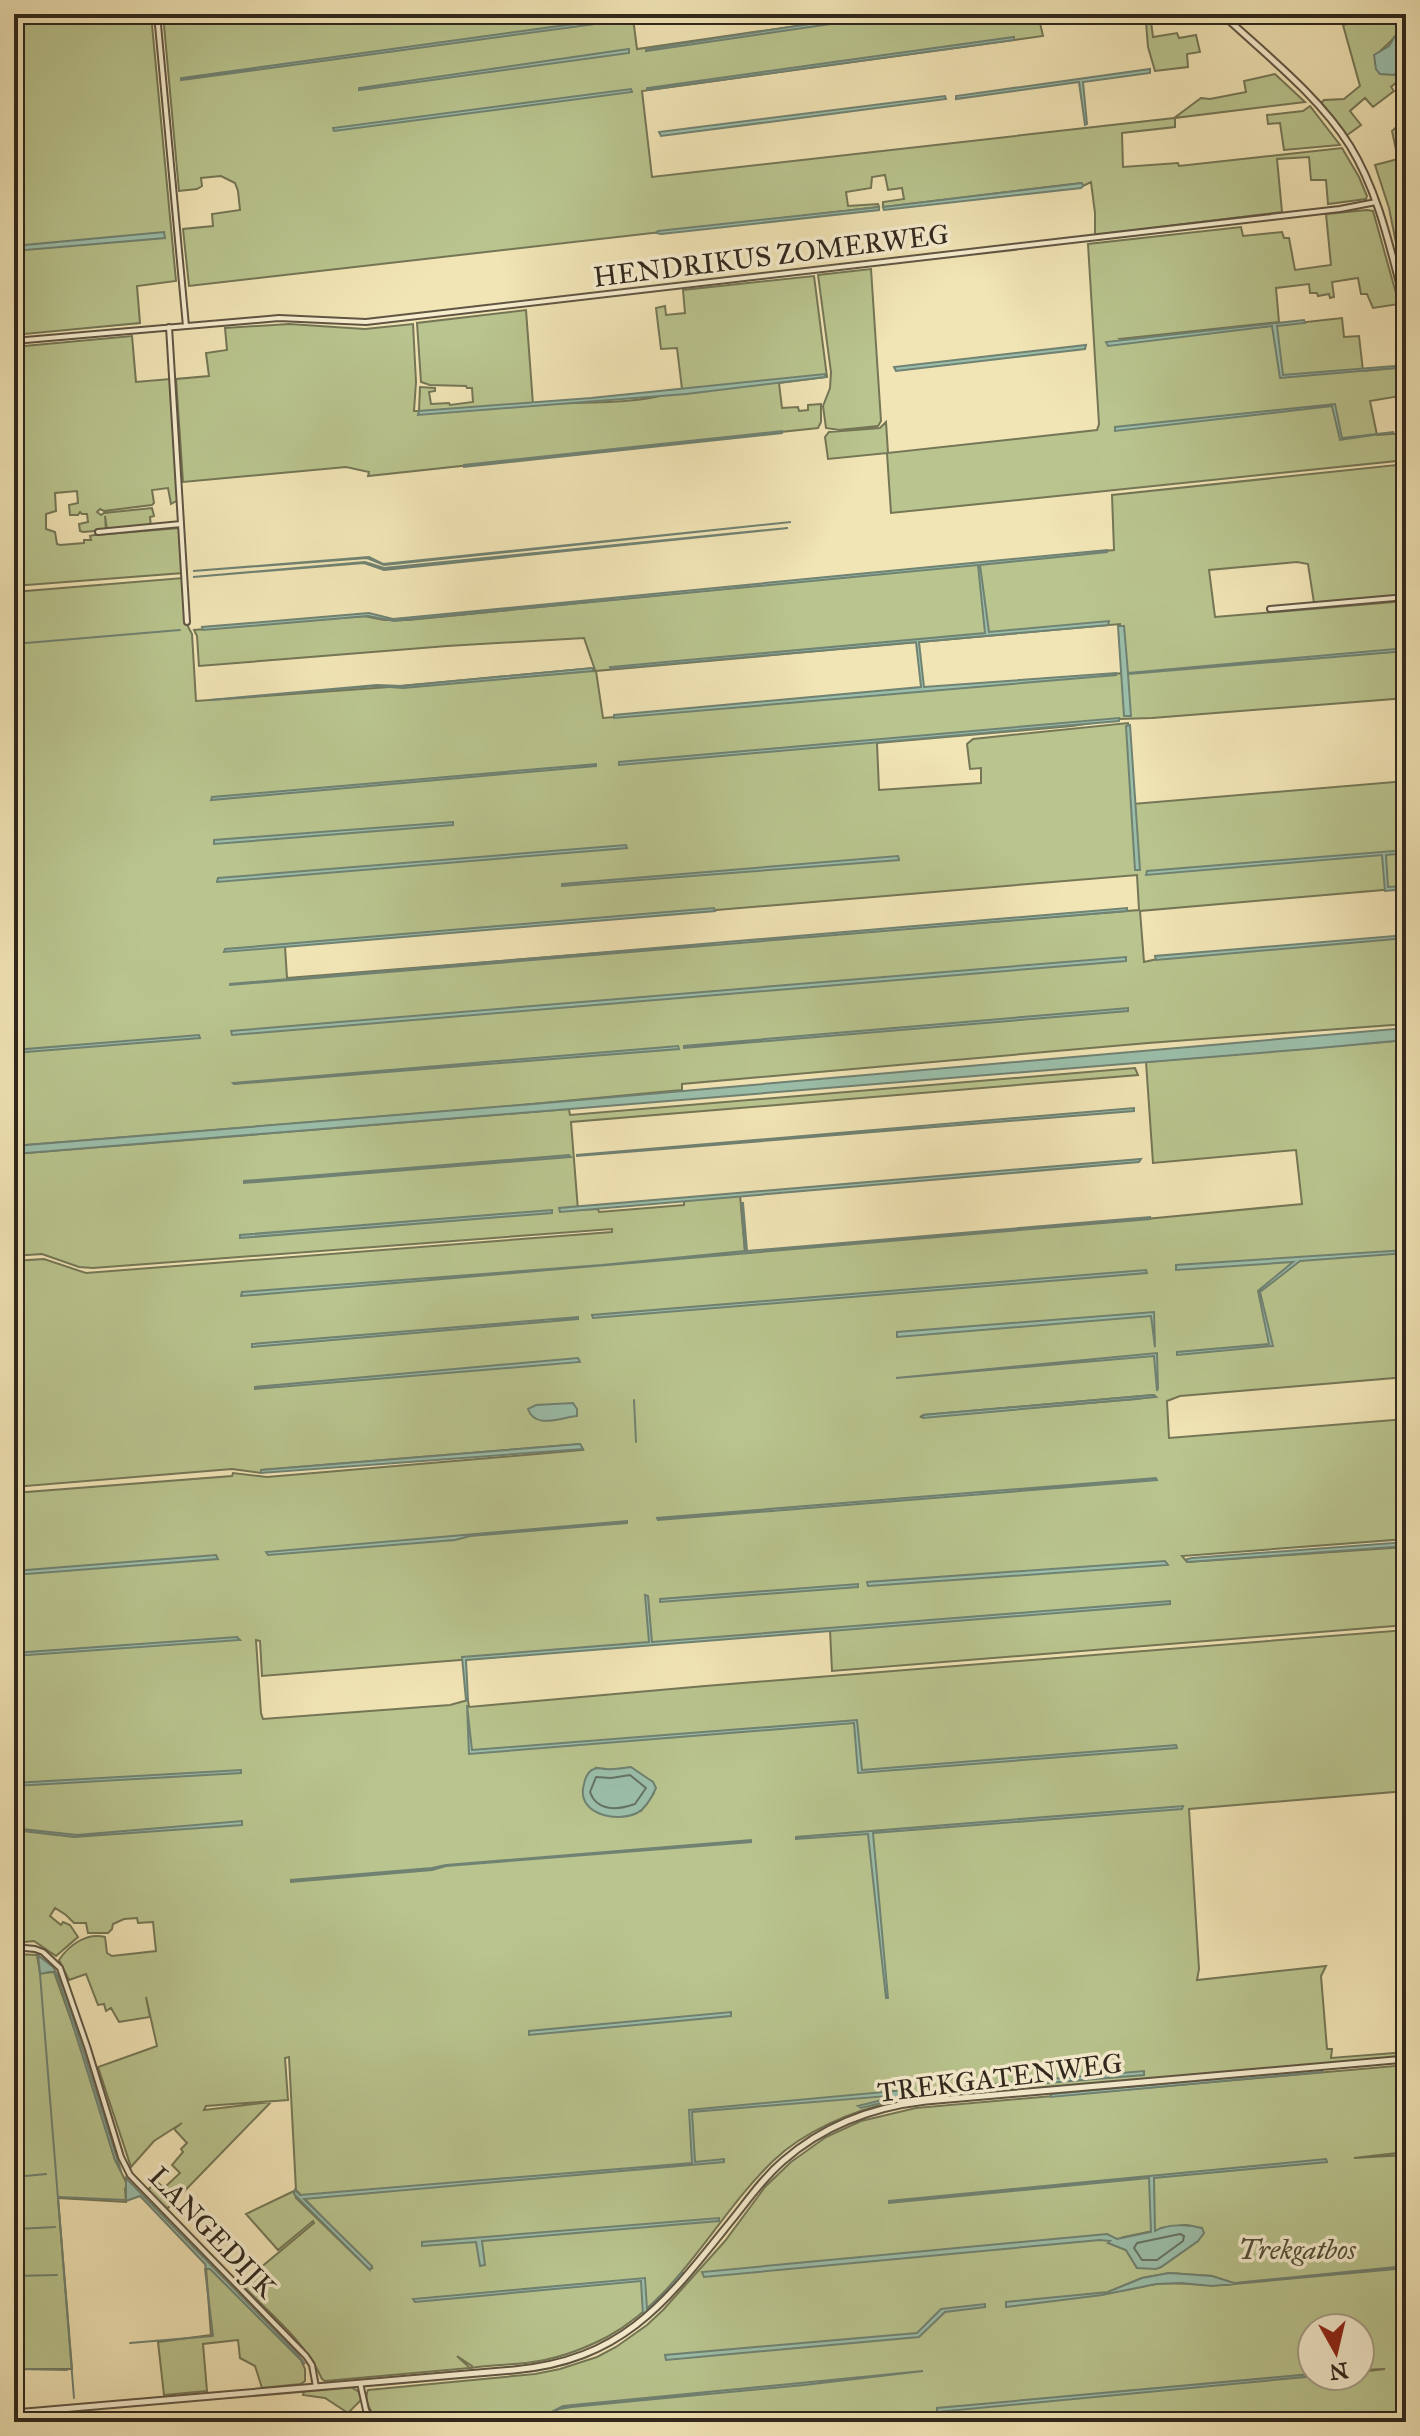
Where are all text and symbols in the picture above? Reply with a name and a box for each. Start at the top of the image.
street label: HENDRIKUS ZOMERWEG [591,216,951,295]
street label: TREKGATENWEG [876,2045,1125,2110]
street label: LANGEDIJK [141,2159,285,2306]
park label: Trekgatbos [1238,2232,1357,2267]
north arrow [1296,2312,1376,2392]
text: N [1327,2357,1350,2386]

